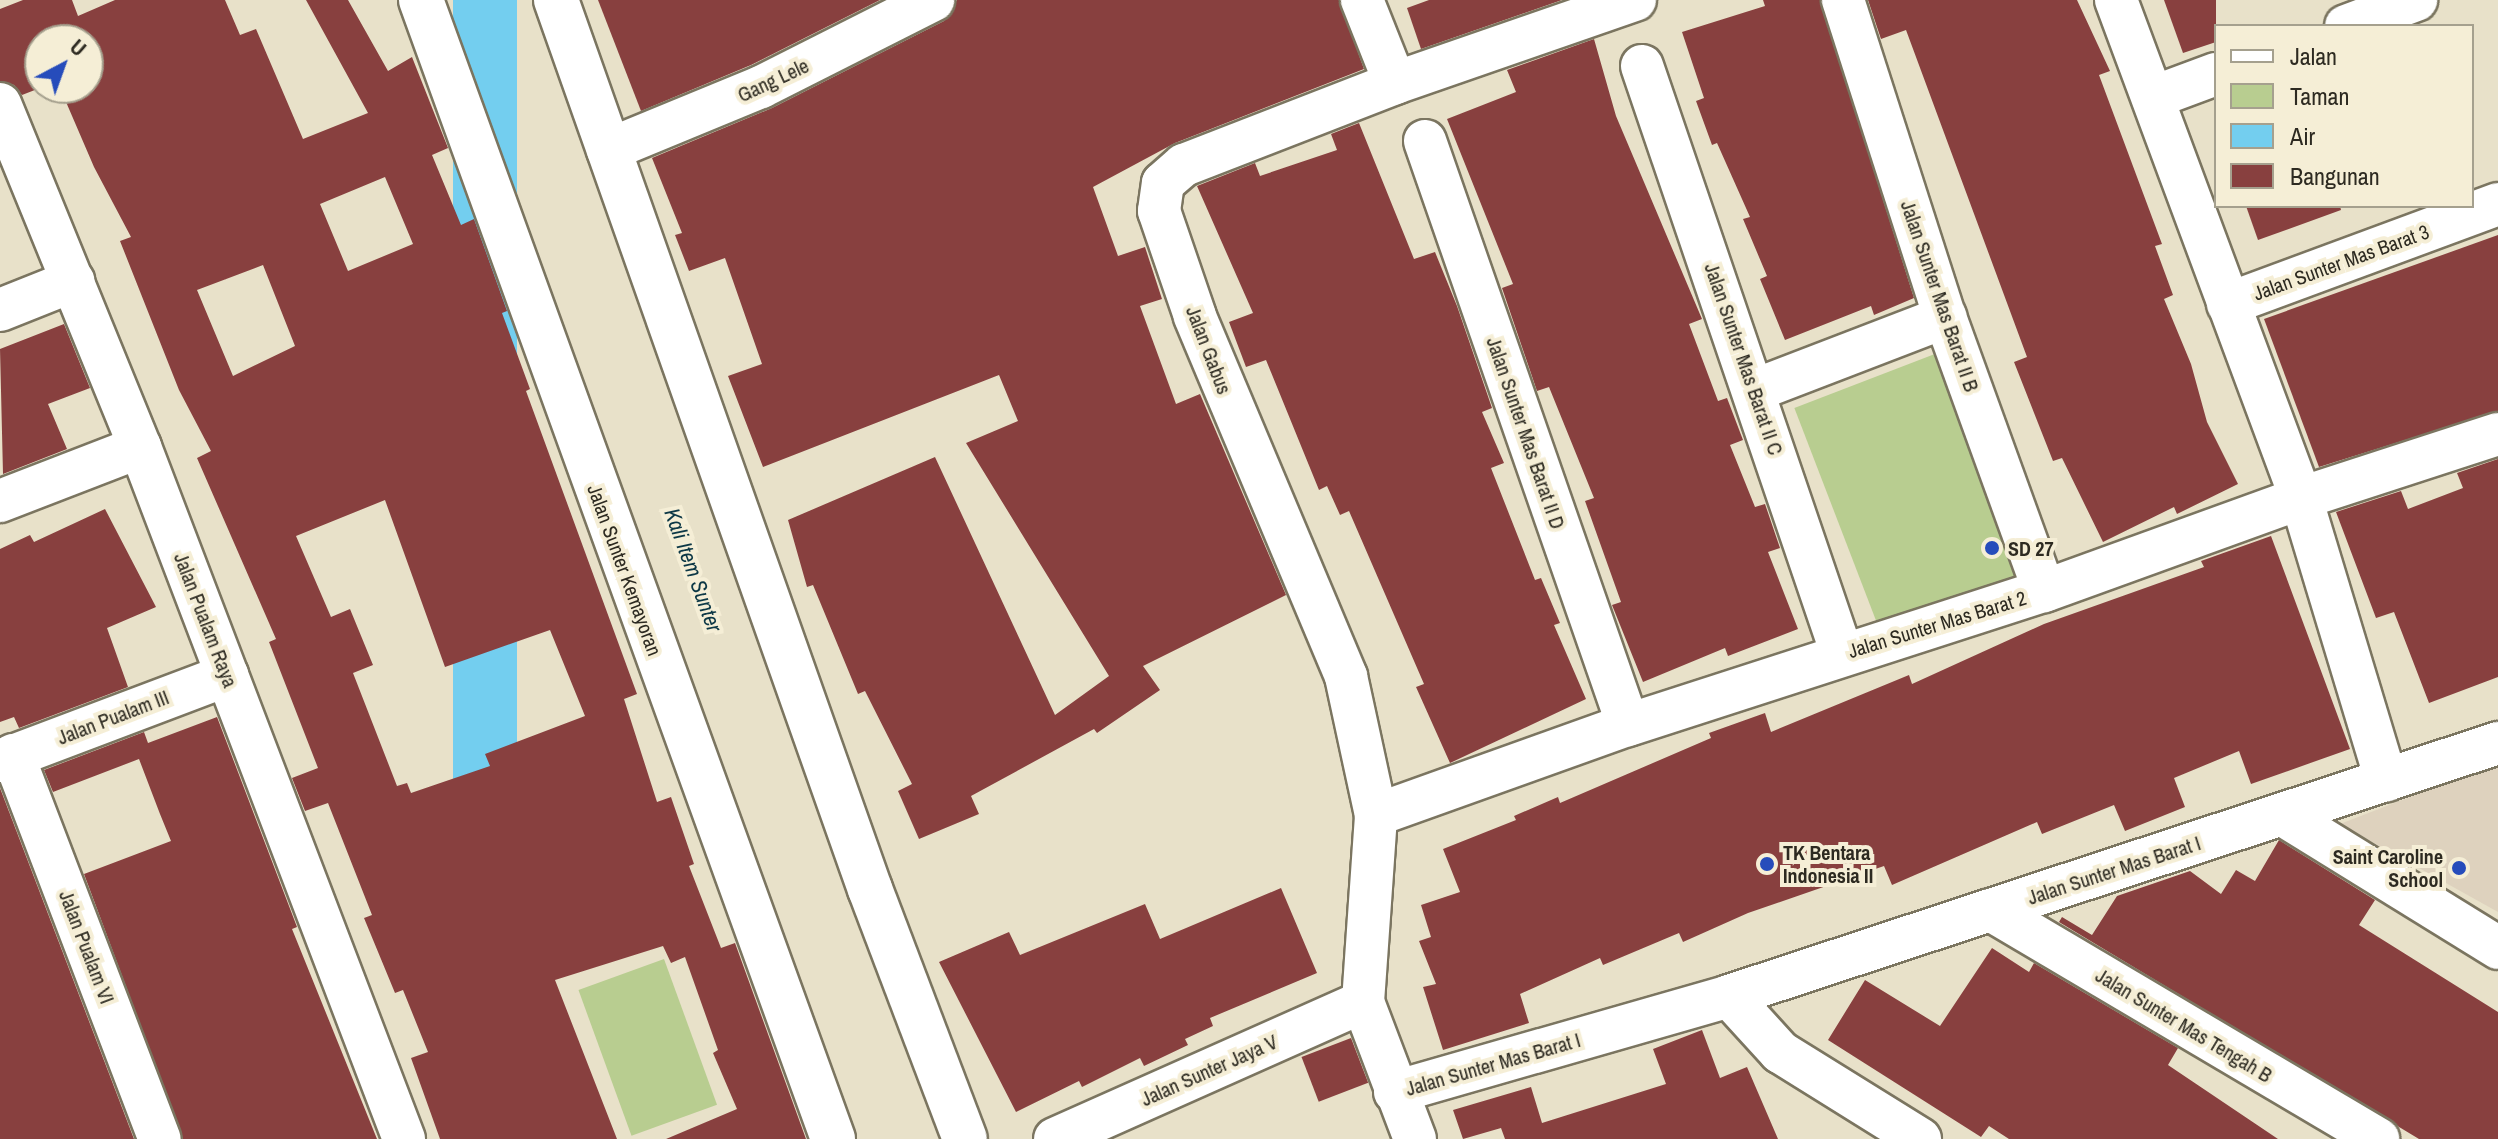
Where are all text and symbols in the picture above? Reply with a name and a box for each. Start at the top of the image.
north arrow [24,24,104,104]
legend [2214,24,2474,208]
text: U [64,32,93,63]
text: Jalan [2290,40,2337,72]
street label: Gang Lele [734,53,812,107]
text: Taman [2290,80,2349,112]
text: Air [2290,120,2315,152]
text: Bangunan [2290,160,2380,192]
street label: Jalan Sunter Mas Barat II B [1896,197,1984,395]
street label: Jalan Sunter Mas Barat 3 [2250,219,2432,305]
street label: Jalan Sunter Mas Barat II C [1700,260,1788,458]
street label: Jalan Gabus [1181,303,1237,397]
street label: Jalan Sunter Mas Barat II D [1482,334,1570,532]
street label: Jalan Sunter Kemayoran [583,481,667,659]
water label: Kali Item Sunter [658,505,728,635]
place label: SD 27 [2008,536,2054,560]
marker: SD 27 [1983,539,2001,557]
street label: Jalan Pualam Raya [169,549,243,691]
street label: Jalan Sunter Mas Barat 2 [1845,585,2029,663]
street label: Jalan Pualam III [54,685,172,749]
street label: Jalan Sunter Mas Barat I [2024,831,2204,909]
place label: TK Bentara Indonesia II [1783,840,1873,887]
place label: Saint Caroline School [2333,844,2443,891]
marker: TK Bentara Indonesia II [1758,855,1776,873]
marker: Saint Caroline School [2450,859,2468,877]
street label: Jalan Pualam VI [54,887,120,1007]
street label: Jalan Sunter Mas Tengah B [2091,963,2277,1087]
street label: Jalan Sunter Mas Barat I [1403,1028,1583,1100]
street label: Jalan Sunter Jaya V [1137,1029,1281,1111]

